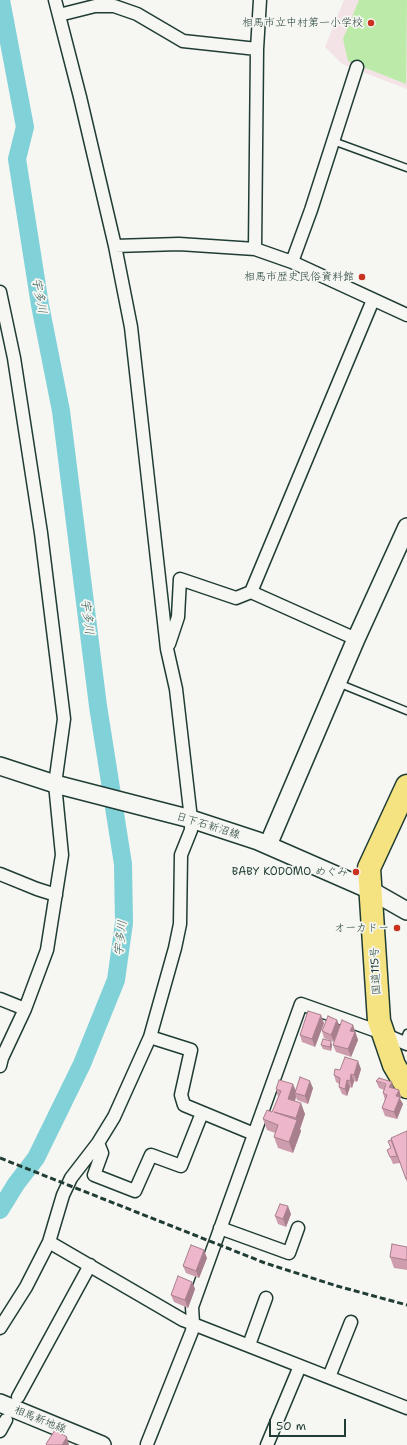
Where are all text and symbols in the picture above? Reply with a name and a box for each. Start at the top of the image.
place label: 相馬市立中村第一小学校 [242,16,363,30]
marker: 相馬市立中村第一小学校 [366,18,376,28]
place label: 相馬市歴史民俗資料館 [244,270,354,284]
marker: 相馬市歴史民俗資料館 [357,272,367,282]
water label: 宇多川 [29,277,49,315]
water label: 宇多川 [78,598,96,636]
street label: 日下石新沼線 [175,810,241,842]
place label: BABY KODOMO めぐみ [232,865,348,879]
marker: BABY KODOMO めぐみ [351,867,361,877]
water label: 宇多川 [112,919,130,957]
place label: オーカドー [334,921,389,935]
marker: オーカドー [392,923,402,933]
street label: 国道115号 [368,946,384,996]
street label: 相馬新地線 [12,1404,68,1436]
scale bar [271,1411,348,1437]
text: 50 m [276,1418,306,1434]

